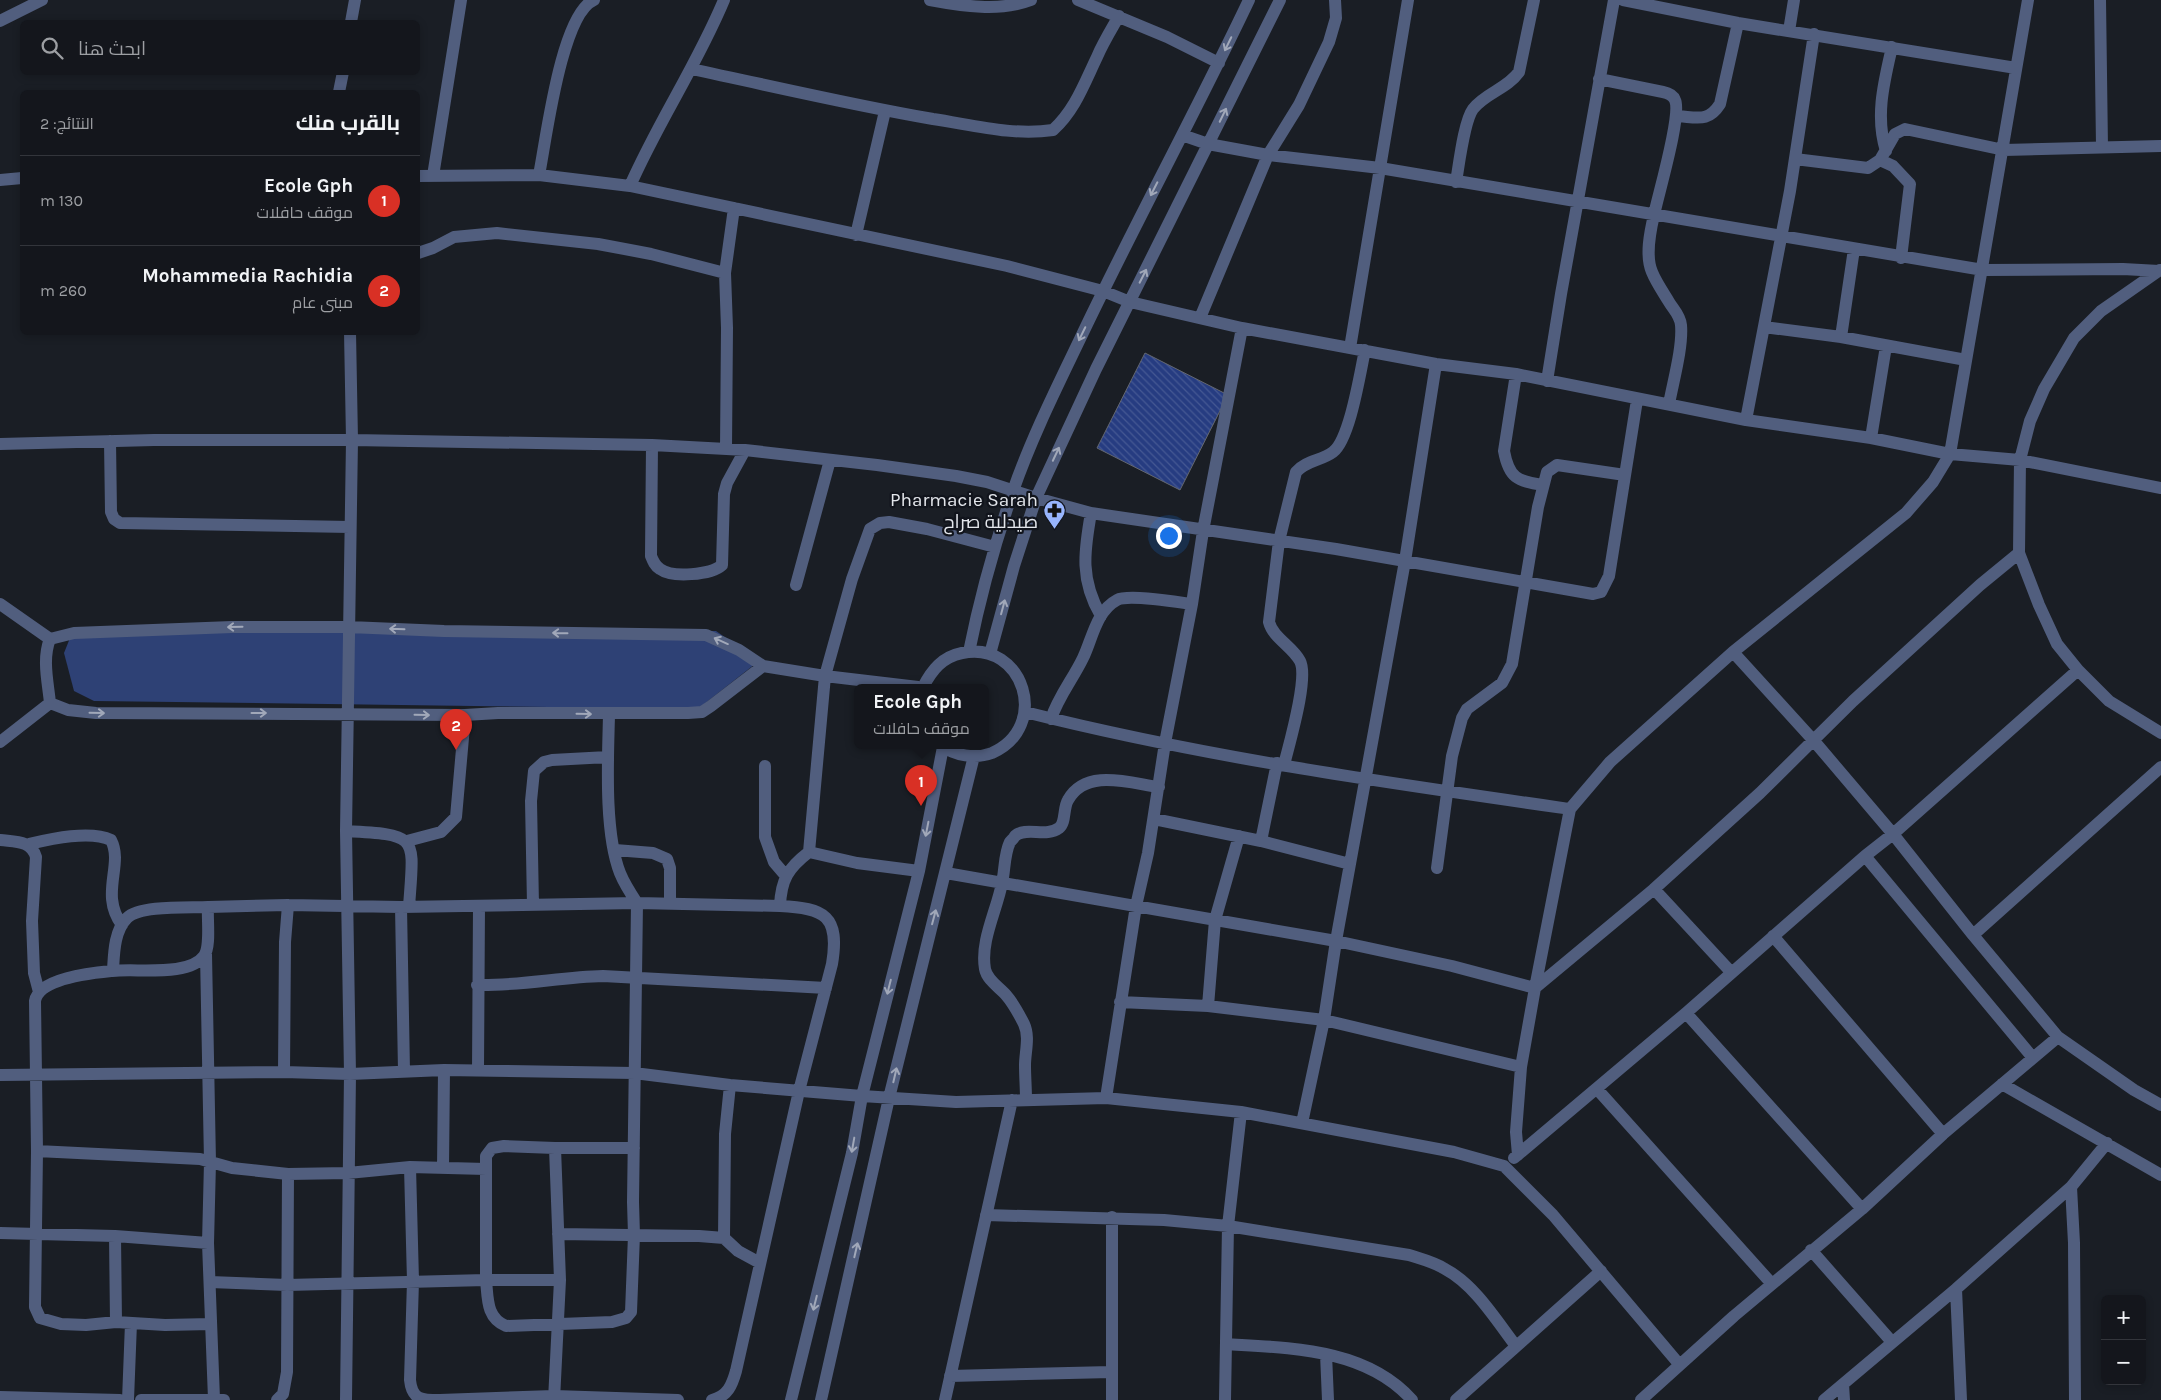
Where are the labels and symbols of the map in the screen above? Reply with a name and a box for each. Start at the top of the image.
one-way arrow [1223,36,1232,51]
one-way arrow [1218,108,1228,123]
one-way arrow [1149,181,1158,196]
one-way arrow [1138,269,1148,284]
one-way arrow [1077,326,1086,341]
one-way arrow [1052,447,1061,462]
place label: Pharmacie Sarah صيدلية صراح [890,489,1038,535]
pharmacy icon: Pharmacie Sarah صيدلية صراح [1042,498,1066,529]
your location [1156,523,1182,549]
one-way arrow [998,600,1008,616]
one-way arrow [227,622,244,632]
one-way arrow [390,625,406,634]
one-way arrow [552,628,568,638]
one-way arrow [714,636,729,646]
one-way arrow [88,708,105,718]
one-way arrow [251,708,267,718]
pin: 2 [440,709,472,750]
one-way arrow [576,709,592,719]
one-way arrow [414,710,430,720]
pin: 1 [905,765,937,806]
one-way arrow [922,821,931,837]
one-way arrow [930,909,939,925]
one-way arrow [884,979,894,995]
one-way arrow [891,1067,900,1083]
one-way arrow [848,1137,858,1153]
one-way arrow [852,1243,861,1259]
one-way arrow [810,1295,819,1311]

